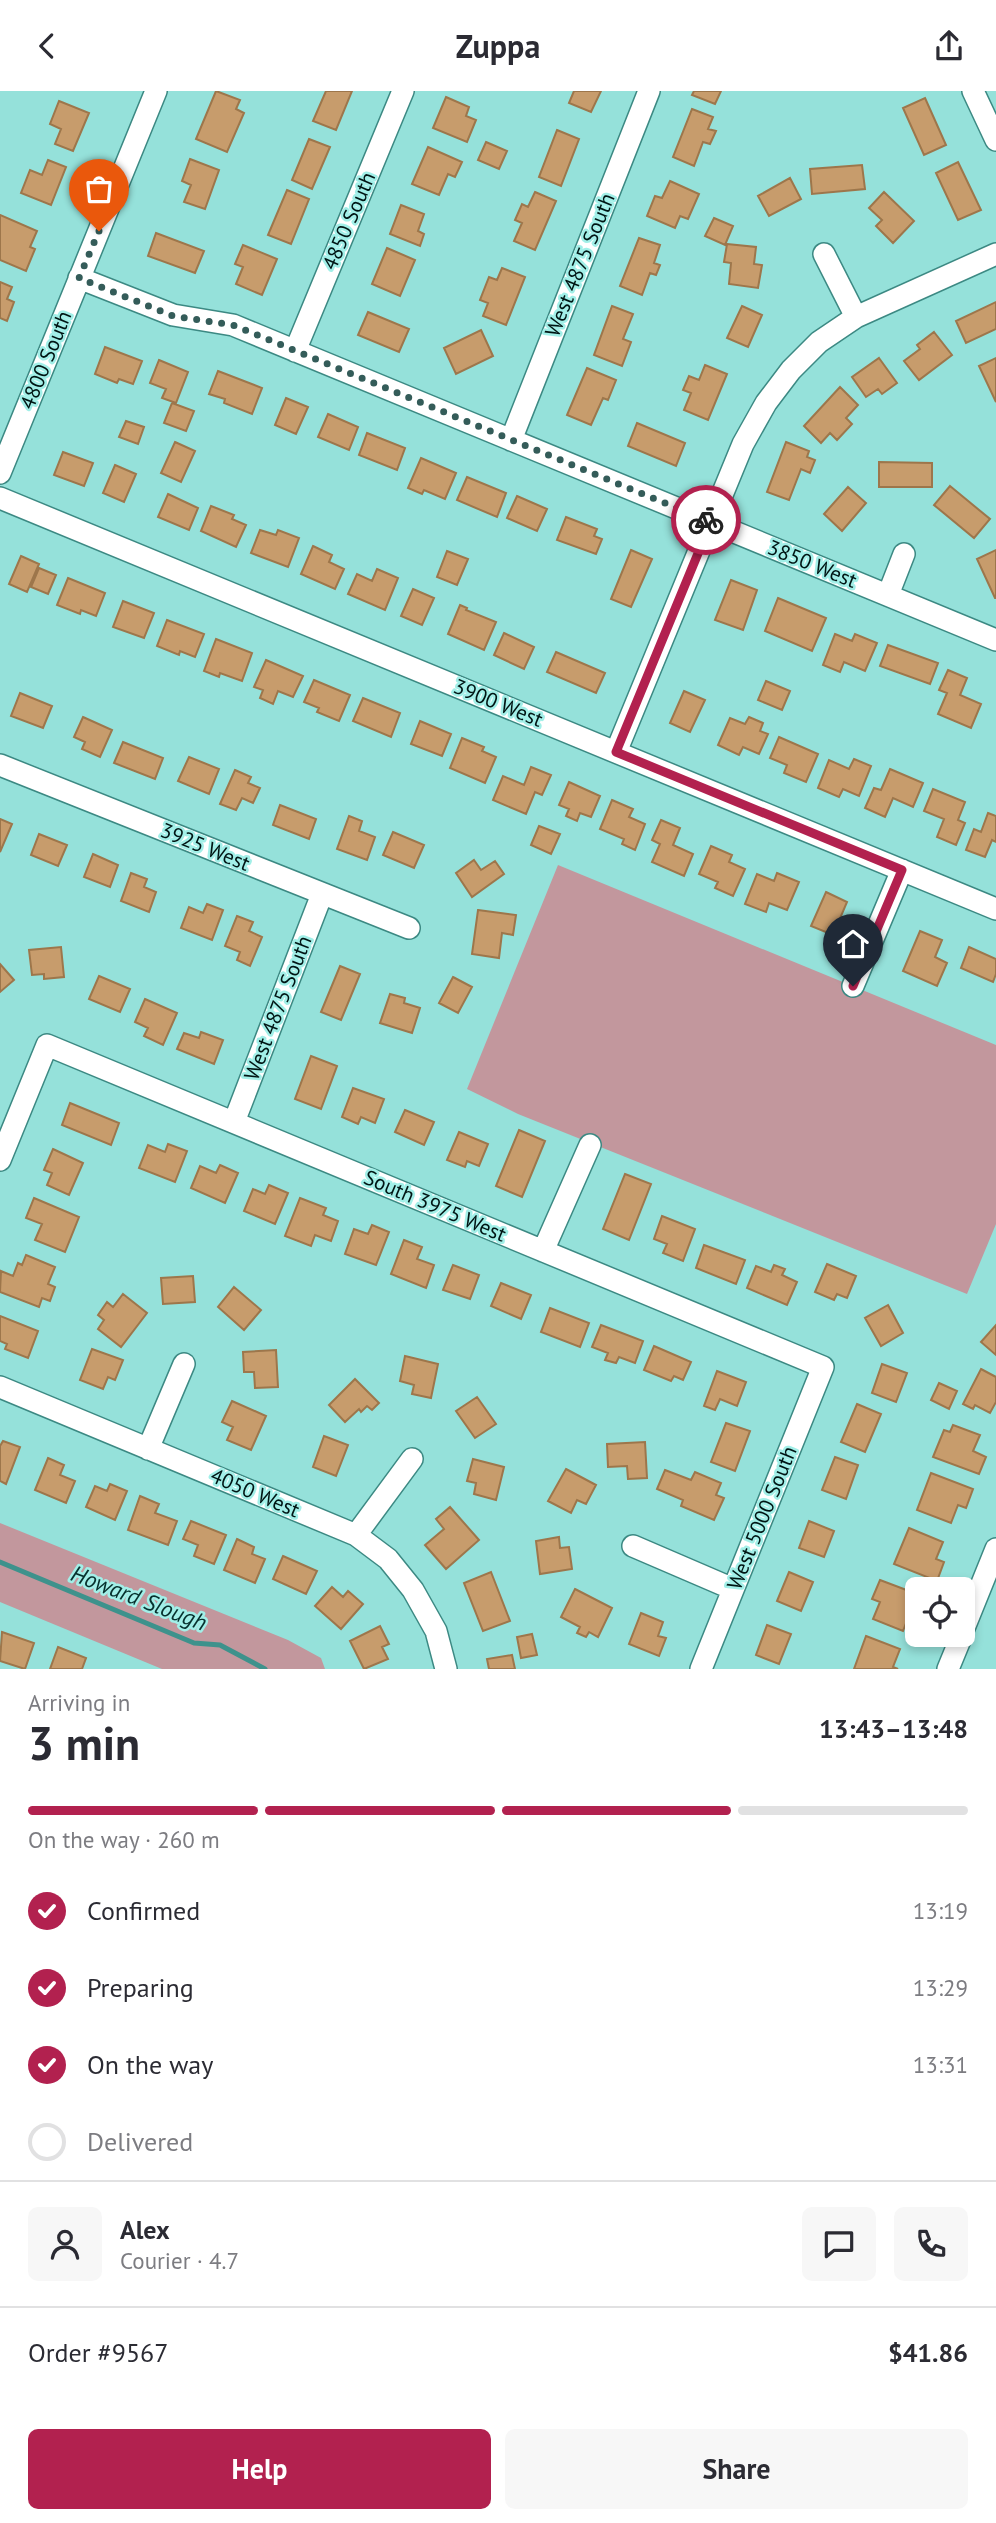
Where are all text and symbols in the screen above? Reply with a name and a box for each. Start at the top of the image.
text: Zuppa [456,25,540,67]
icon: back [28,27,66,65]
icon: share [930,27,968,65]
pin [69,159,129,231]
street label: 4850 South [316,168,381,274]
icon: bag [80,170,118,208]
street label: West 4875 South [538,189,621,341]
street label: 4800 South [14,307,77,413]
courier [671,485,741,555]
icon: bike [687,501,725,539]
street label: 3850 West [763,533,861,594]
street label: 3900 West [449,672,547,733]
street label: 3925 West [156,816,254,877]
pin [823,914,883,986]
icon: home [834,925,872,963]
street label: West 4875 South [238,932,317,1084]
street label: South 3975 West [360,1163,510,1248]
street label: West 5000 South [720,1442,803,1594]
street label: 4050 West [207,1462,304,1523]
water label: Howard Slough [67,1558,211,1637]
map controls [905,1577,975,1647]
button: locate [905,1577,975,1647]
text: Arriving in [28,1688,130,1717]
text: 13:43–13:48 [819,1712,968,1745]
text: 3 min [28,1713,140,1773]
text: On the way · 260 m [28,1825,220,1854]
icon: check [28,1892,66,1930]
text: Confirmed [87,1894,200,1927]
text: 13:19 [913,1896,968,1925]
icon: check [28,1969,66,2007]
text: Preparing [87,1971,194,2004]
text: 13:29 [913,1973,968,2002]
icon: check [28,2046,66,2084]
text: On the way [87,2048,213,2081]
text: 13:31 [913,2050,968,2079]
text: Delivered [87,2125,193,2158]
button: person [28,2207,102,2281]
button: chat [802,2207,876,2281]
button: phone [894,2207,968,2281]
text: Alex [120,2213,170,2246]
text: Courier · 4.7 [120,2246,239,2275]
text: Order #9567 [28,2336,168,2369]
text: $41.86 [888,2336,968,2369]
button: Help [28,2429,491,2509]
button: Share [505,2429,968,2509]

